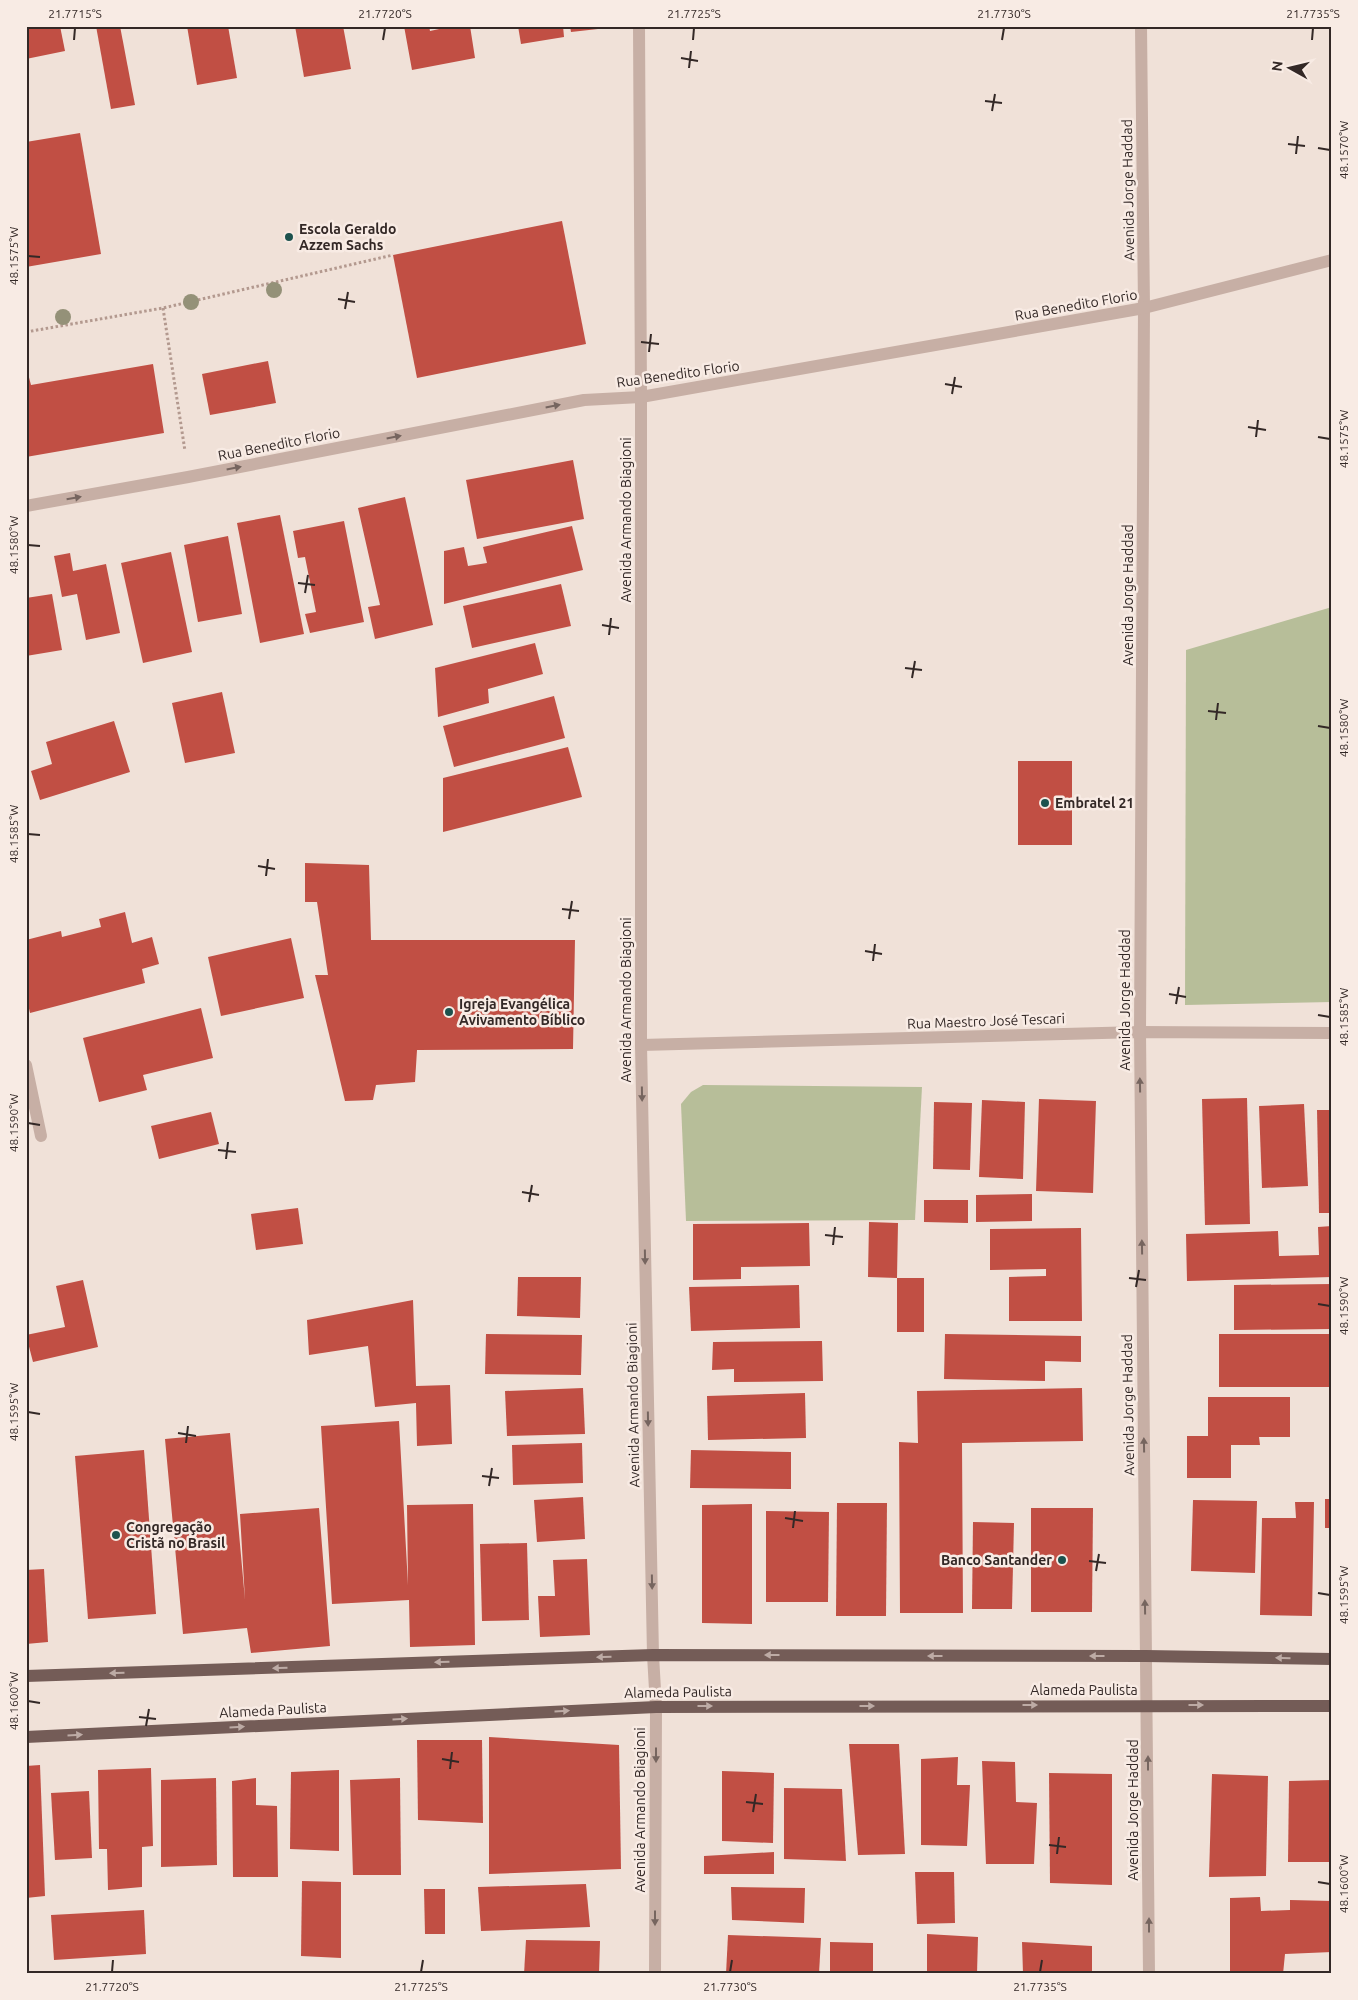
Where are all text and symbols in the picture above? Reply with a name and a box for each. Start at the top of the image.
text: 21.7715°S [48,7,102,20]
text: 21.7720°S [358,7,412,20]
text: 21.7725°S [667,7,721,20]
text: 21.7730°S [977,7,1031,20]
text: 21.7735°S [1286,7,1340,20]
north arrow [1266,42,1316,92]
text: N [1268,60,1286,72]
street label: Avenida Jorge Haddad [1119,119,1137,261]
text: 48.1570°W [1337,121,1350,179]
place label: Escola Geraldo Azzem Sachs [299,221,396,253]
text: 48.1575°W [7,227,20,285]
marker: Escola Geraldo Azzem Sachs [283,231,295,243]
street label: Rua Benedito Florio [1014,286,1138,324]
street label: Rua Benedito Florio [615,357,741,391]
one-way arrow [545,401,561,409]
text: 48.1575°W [1337,410,1350,468]
street label: Rua Benedito Florio [217,424,341,464]
one-way arrow [386,433,401,441]
street label: Avenida Armando Biagioni [618,437,634,603]
one-way arrow [226,464,242,472]
one-way arrow [67,493,83,501]
text: 48.1580°W [7,516,20,574]
street label: Avenida Jorge Haddad [1120,524,1136,666]
text: 48.1580°W [1337,699,1350,757]
place label: Embratel 21 [1055,795,1134,811]
marker: Embratel 21 [1039,797,1051,809]
text: 48.1585°W [7,805,20,863]
street label: Avenida Armando Biagioni [618,917,634,1083]
street label: Avenida Jorge Haddad [1117,929,1133,1071]
text: 48.1585°W [1337,988,1350,1046]
place label: Igreja Evangélica Avivamento Bíblico [459,996,585,1028]
marker: Igreja Evangélica Avivamento Bíblico [443,1006,455,1018]
street label: Rua Maestro José Tescari [907,1010,1065,1032]
one-way arrow [1136,1076,1144,1092]
one-way arrow [638,1086,646,1102]
text: 48.1590°W [7,1094,20,1152]
one-way arrow [1138,1239,1146,1255]
one-way arrow [641,1249,649,1265]
text: 48.1590°W [1337,1277,1350,1335]
street label: Avenida Armando Biagioni [624,1322,642,1488]
street label: Avenida Jorge Haddad [1119,1334,1137,1476]
text: 48.1595°W [7,1383,20,1441]
one-way arrow [645,1411,653,1427]
one-way arrow [1140,1436,1148,1452]
place label: Congregação Cristã no Brasil [126,1519,225,1551]
marker: Congregação Cristã no Brasil [110,1529,122,1541]
place label: Banco Santander [941,1552,1052,1568]
marker: Banco Santander [1056,1554,1068,1566]
text: 48.1595°W [1337,1566,1350,1624]
one-way arrow [648,1574,656,1590]
one-way arrow [1141,1599,1149,1615]
one-way arrow [764,1651,780,1659]
one-way arrow [926,1652,942,1660]
one-way arrow [1089,1652,1105,1660]
one-way arrow [596,1653,612,1661]
one-way arrow [1275,1654,1291,1662]
one-way arrow [434,1659,450,1667]
one-way arrow [271,1664,287,1672]
one-way arrow [109,1669,125,1677]
text: 48.1600°W [7,1672,20,1730]
street label: Alameda Paulista [1030,1682,1138,1698]
street label: Alameda Paulista [624,1683,732,1701]
street label: Alameda Paulista [219,1699,327,1721]
one-way arrow [1022,1701,1038,1709]
one-way arrow [1189,1701,1205,1709]
one-way arrow [697,1702,713,1710]
one-way arrow [859,1702,875,1710]
one-way arrow [554,1707,570,1715]
one-way arrow [392,1715,408,1723]
one-way arrow [230,1723,246,1731]
street label: Avenida Armando Biagioni [632,1727,648,1893]
one-way arrow [67,1731,83,1739]
street label: Avenida Jorge Haddad [1125,1739,1141,1881]
one-way arrow [652,1748,660,1764]
one-way arrow [1144,1754,1152,1770]
text: 48.1600°W [1337,1855,1350,1913]
one-way arrow [651,1910,659,1926]
one-way arrow [1145,1917,1153,1933]
text: 21.7720°S [85,1980,139,1993]
text: 21.7725°S [394,1980,448,1993]
text: 21.7730°S [703,1980,757,1993]
text: 21.7735°S [1013,1980,1067,1993]

